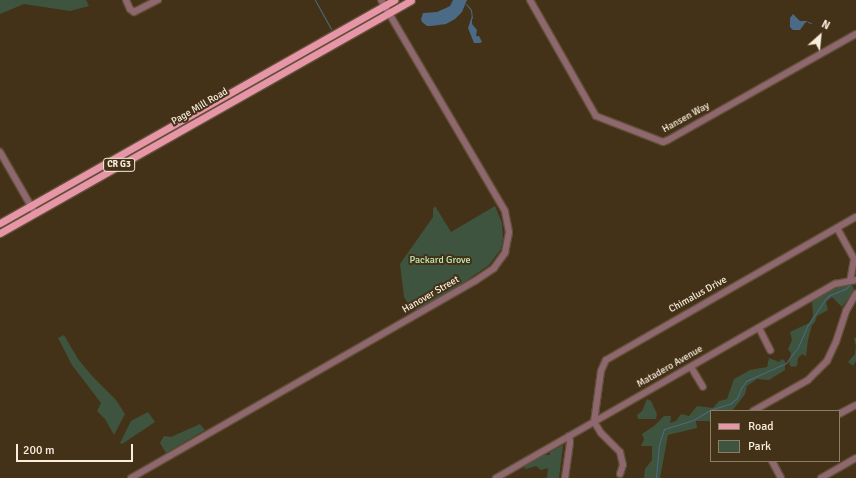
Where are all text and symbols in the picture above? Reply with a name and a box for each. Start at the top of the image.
north arrow [800,16,840,56]
text: N [819,17,832,32]
street label: Page Mill Road [170,86,230,128]
street label: Hansen Way [660,100,712,136]
road number: CR G3 [103,158,135,172]
park label: Packard Grove [410,255,470,267]
street label: Hanover Street [400,274,462,316]
street label: Chimalus Drive [667,274,729,316]
street label: Matadero Avenue [635,343,705,391]
legend [710,410,840,462]
text: Road [748,419,774,434]
scale bar [18,436,135,462]
text: Park [748,439,771,454]
text: 200 m [23,443,55,458]

